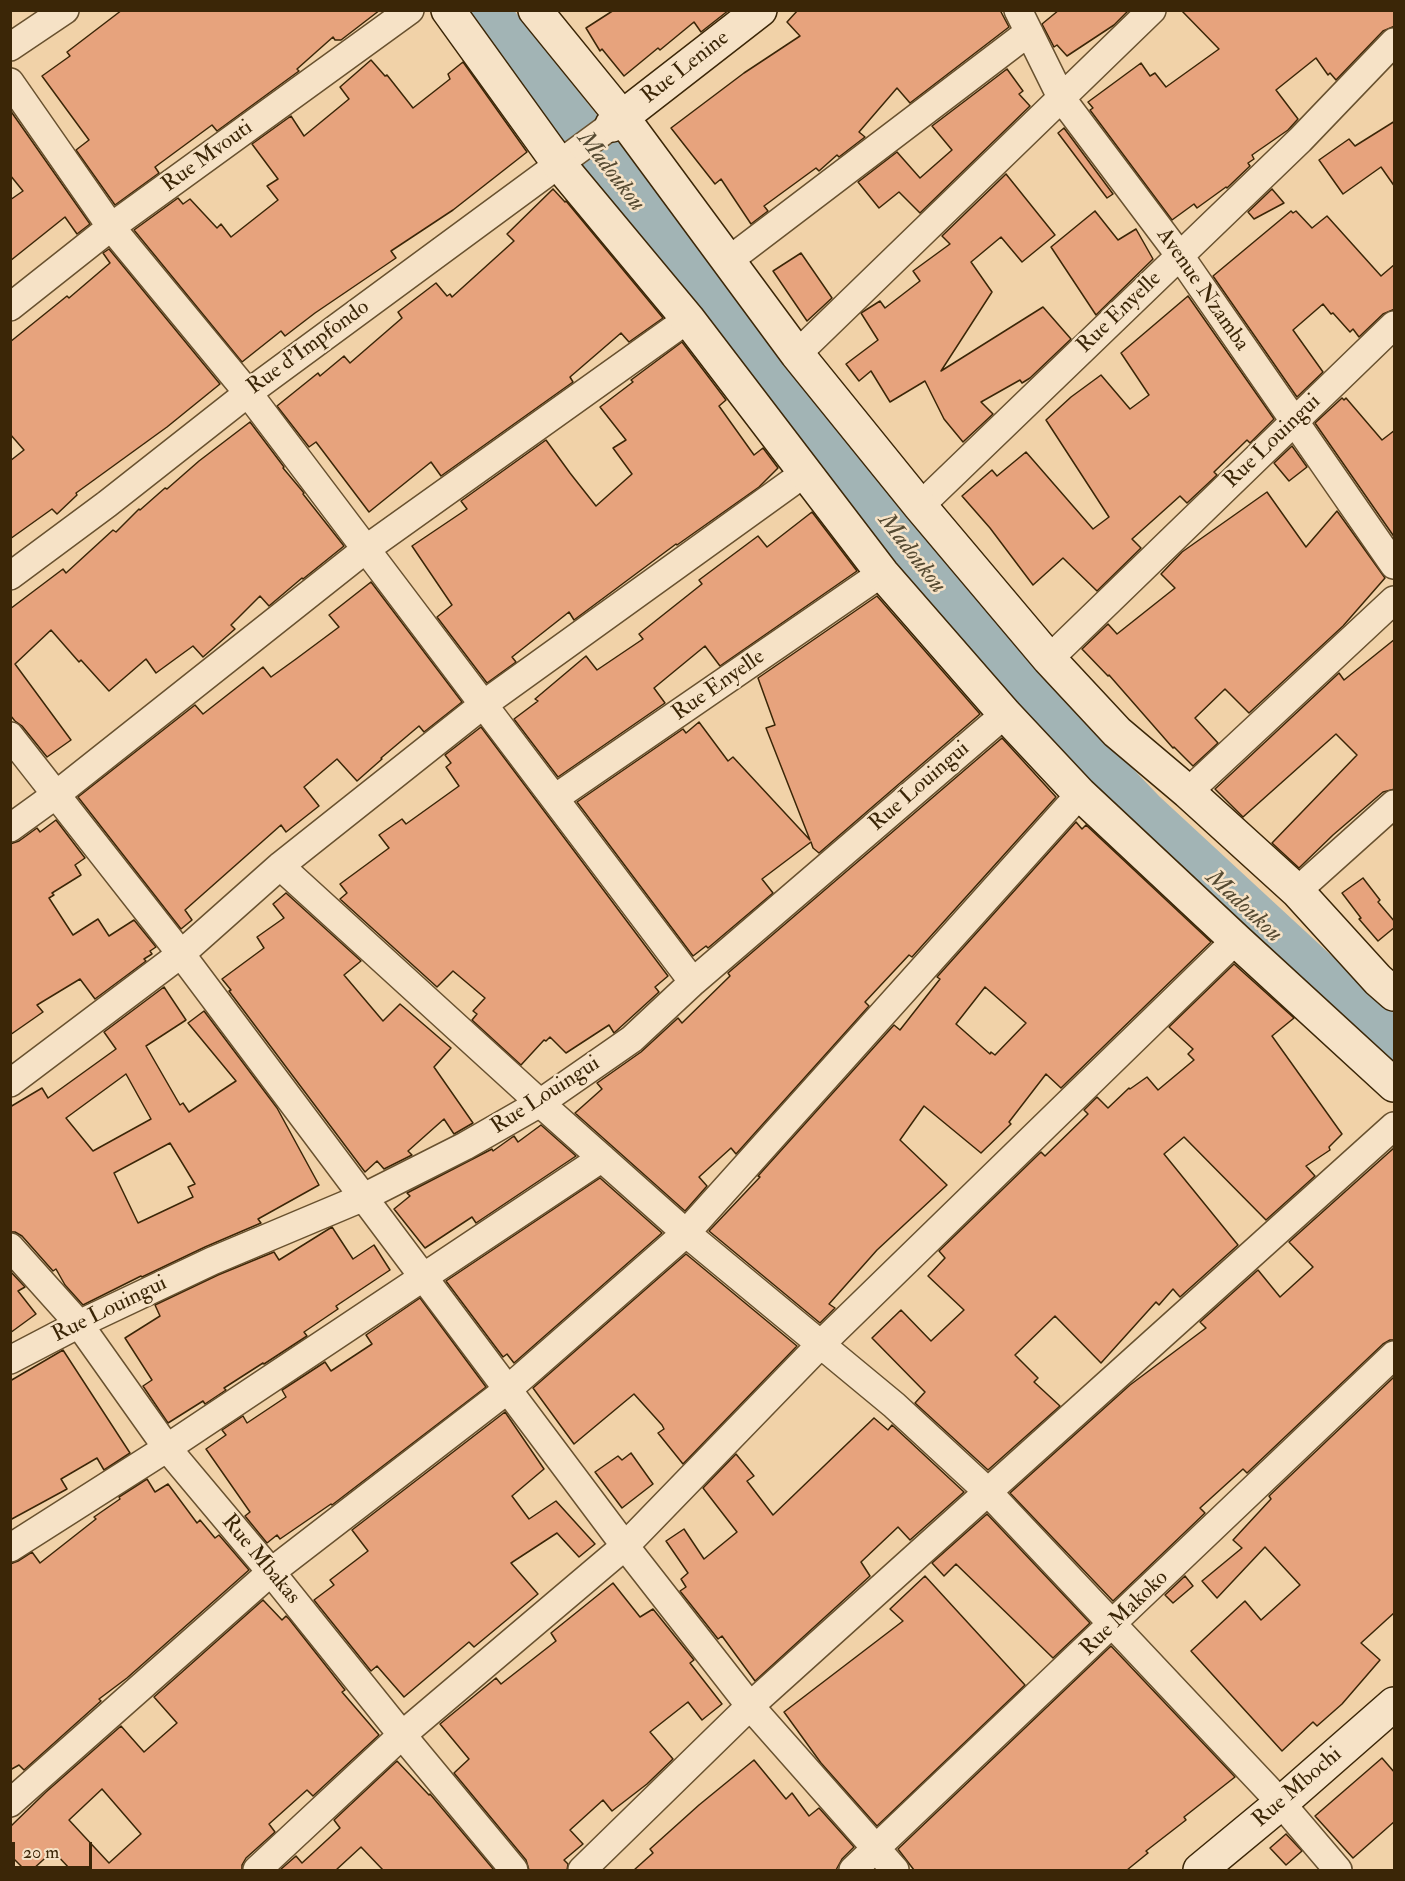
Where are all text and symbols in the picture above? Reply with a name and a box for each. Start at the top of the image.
street label: Rue Lenine [637,26,735,110]
street label: Rue Mvouti [157,115,259,199]
water label: Madoukou [570,126,650,218]
street label: Avenue Nzamba [1150,223,1254,357]
street label: Rue Enyelle [1072,266,1168,360]
street label: Rue d'Impfondo [243,295,375,401]
street label: Rue Louingui [1219,389,1327,495]
water label: Madoukou [871,508,951,600]
street label: Rue Enyelle [668,645,770,727]
street label: Rue Louingui [864,736,976,838]
water label: Madoukou [1199,864,1287,950]
street label: Rue Louingui [487,1051,605,1141]
street label: Rue Louingui [48,1271,172,1349]
street label: Rue Mbakas [215,1510,305,1610]
street label: Rue Makoko [1075,1566,1175,1662]
street label: Rue Mbochi [1248,1742,1348,1834]
scale bar [15,1830,94,1868]
text: 20 m [23,1841,59,1864]

